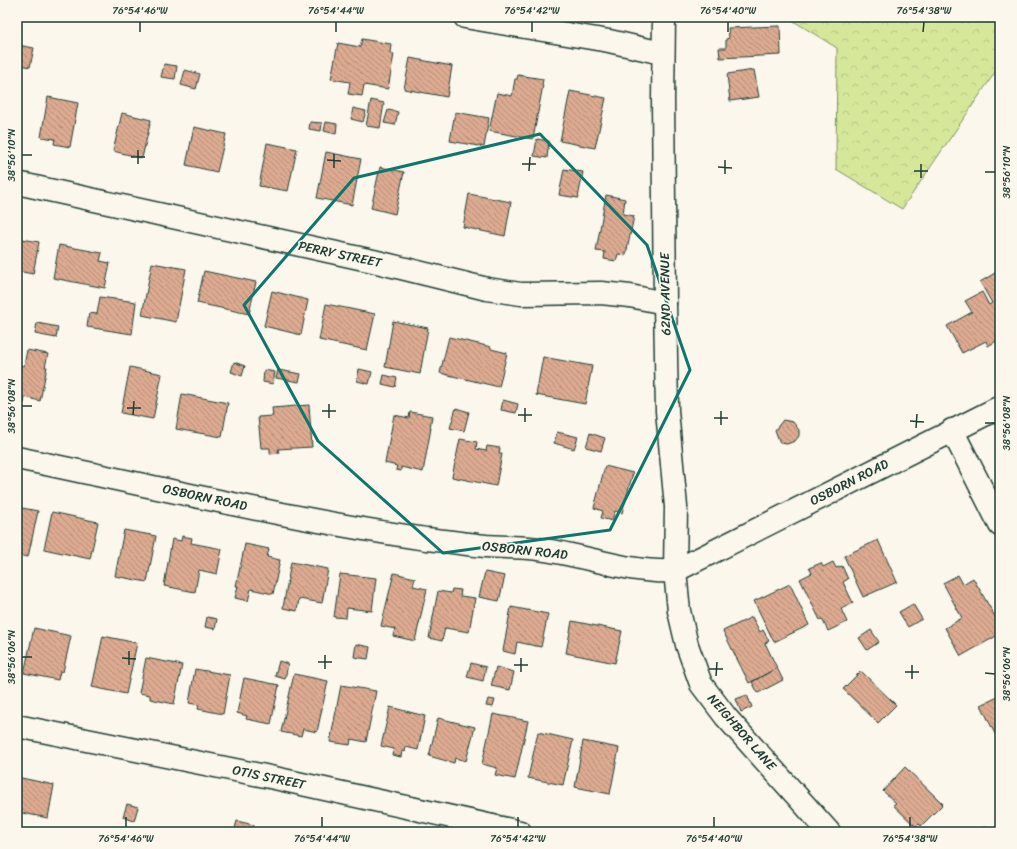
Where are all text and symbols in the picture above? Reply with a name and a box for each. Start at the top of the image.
text: 76°54'46"W [112,2,168,20]
text: 76°54'44"W [308,2,364,20]
text: 76°54'42"W [504,2,560,20]
text: 76°54'40"W [700,2,756,20]
text: 76°54'38"W [896,2,952,20]
text: 38°56'10"N [3,128,21,182]
text: 38°56'10"N [998,145,1016,199]
street label: PERRY STREET [296,234,385,274]
street label: 62ND AVENUE [653,252,677,336]
text: 38°56'08"N [3,379,21,433]
text: 38°56'08"N [998,396,1016,450]
street label: OSBORN ROAD [805,452,893,512]
street label: OSBORN ROAD [160,477,250,517]
street label: OSBORN ROAD [481,534,569,566]
text: 38°56'06"N [3,630,21,684]
text: 38°56'06"N [998,647,1016,701]
street label: NEIGHBOR LANE [702,688,783,776]
street label: OTIS STREET [230,758,309,796]
text: 76°54'46"W [98,830,154,848]
text: 76°54'44"W [294,830,350,848]
text: 76°54'42"W [490,830,546,848]
text: 76°54'40"W [686,830,742,848]
text: 76°54'38"W [882,830,938,848]

